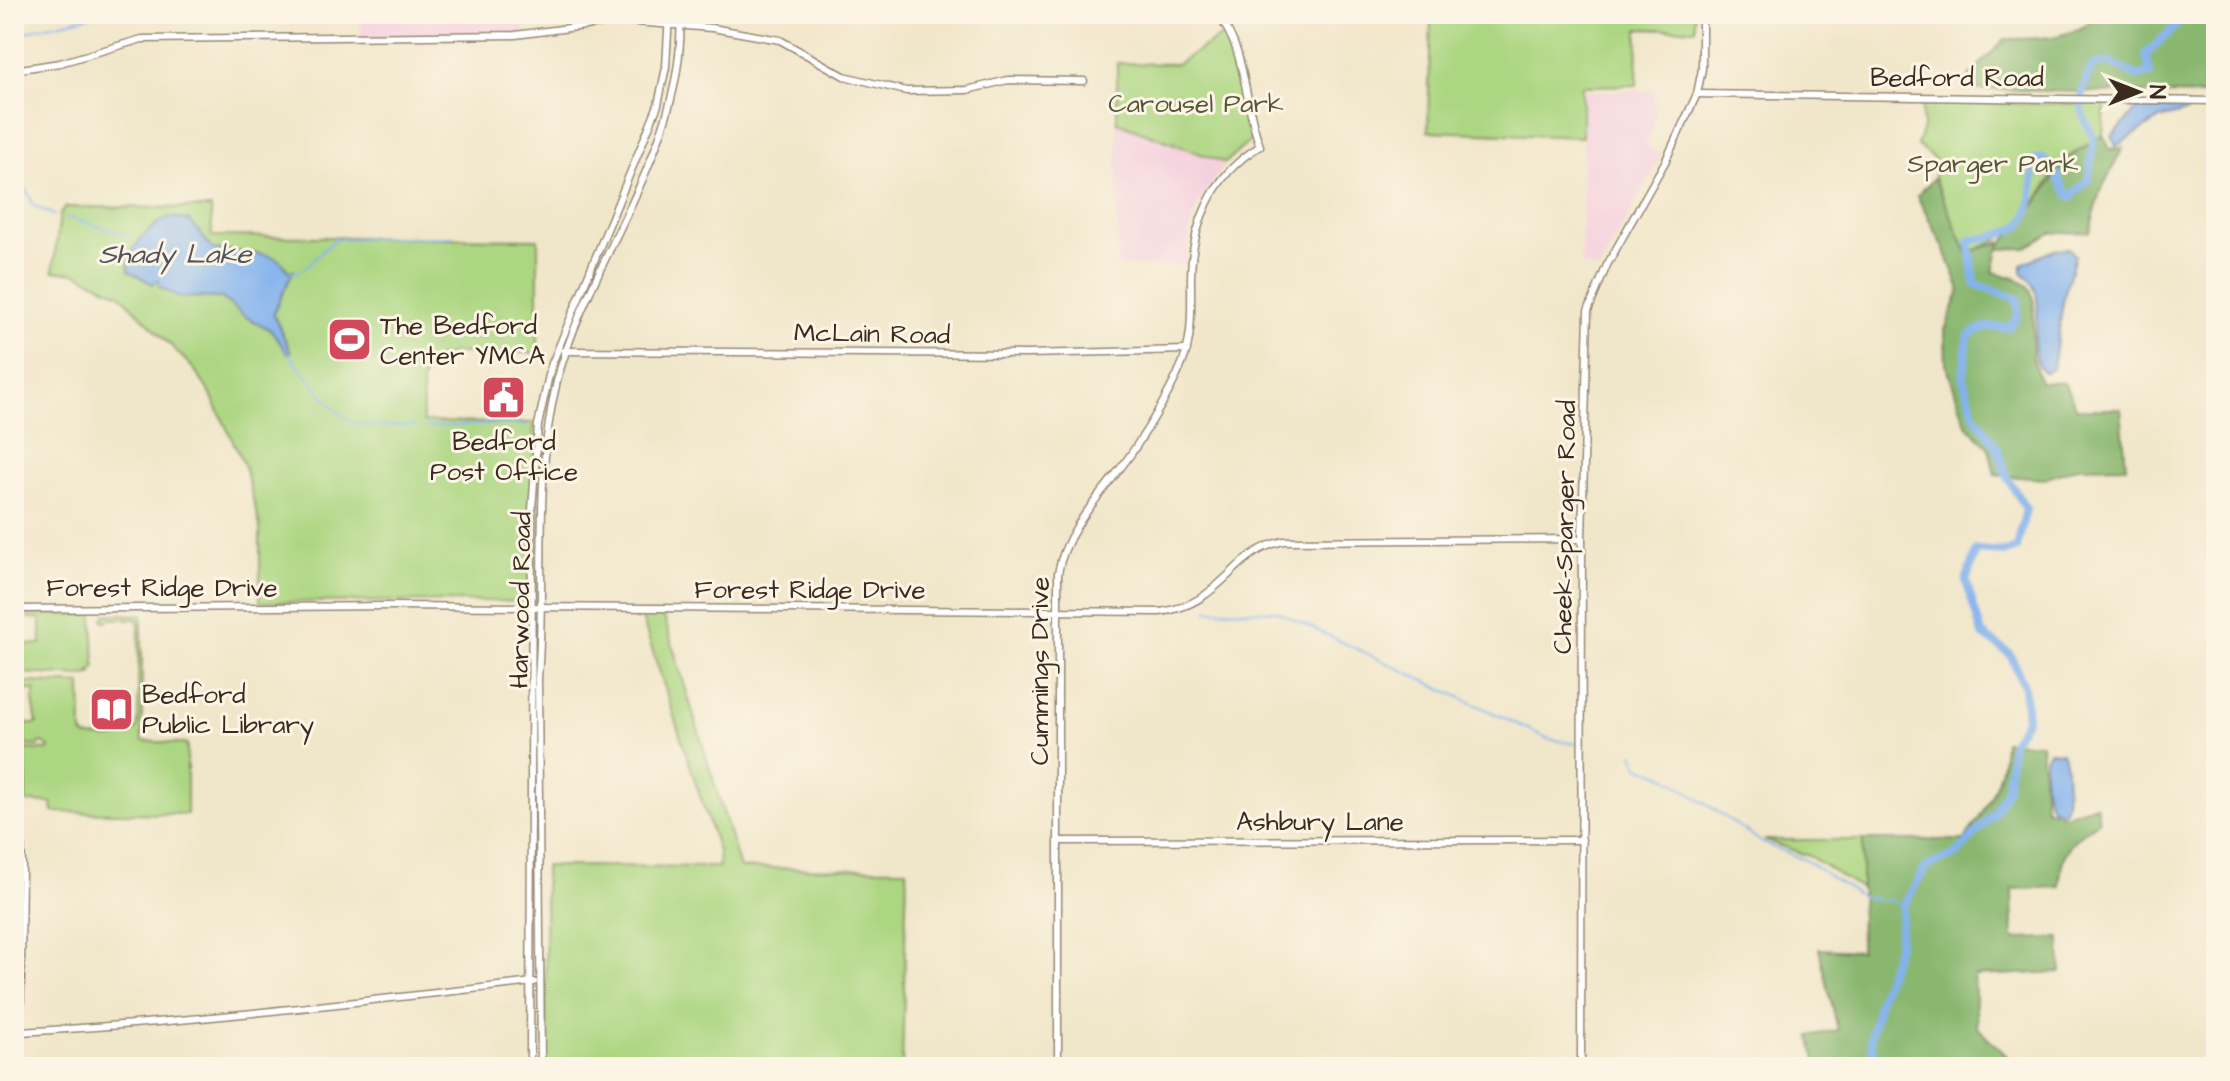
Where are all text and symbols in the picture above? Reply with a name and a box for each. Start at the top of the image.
north arrow [2098,52,2178,132]
street label: Bedford Road [1870,60,2044,96]
text: N [2141,85,2172,99]
park label: Carousel Park [1108,86,1284,122]
park label: Sparger Park [1907,146,2079,184]
water label: Shady Lake [98,235,253,275]
place label: The Bedford Center YMCA [380,308,546,374]
street label: McLain Road [794,315,950,353]
sports icon: The Bedford Center YMCA [325,316,373,364]
public building icon: Bedford Post Office [480,374,528,422]
street label: Cheek-Sparger Road [1545,400,1587,654]
place label: Bedford Post Office [430,424,578,490]
street label: Harwood Road [501,511,541,689]
street label: Forest Ridge Drive [46,570,278,608]
street label: Forest Ridge Drive [694,572,926,610]
street label: Cummings Drive [1022,577,1060,765]
place label: Bedford Public Library [142,677,314,745]
library icon: Bedford Public Library [87,685,135,733]
street label: Ashbury Lane [1236,804,1404,842]

